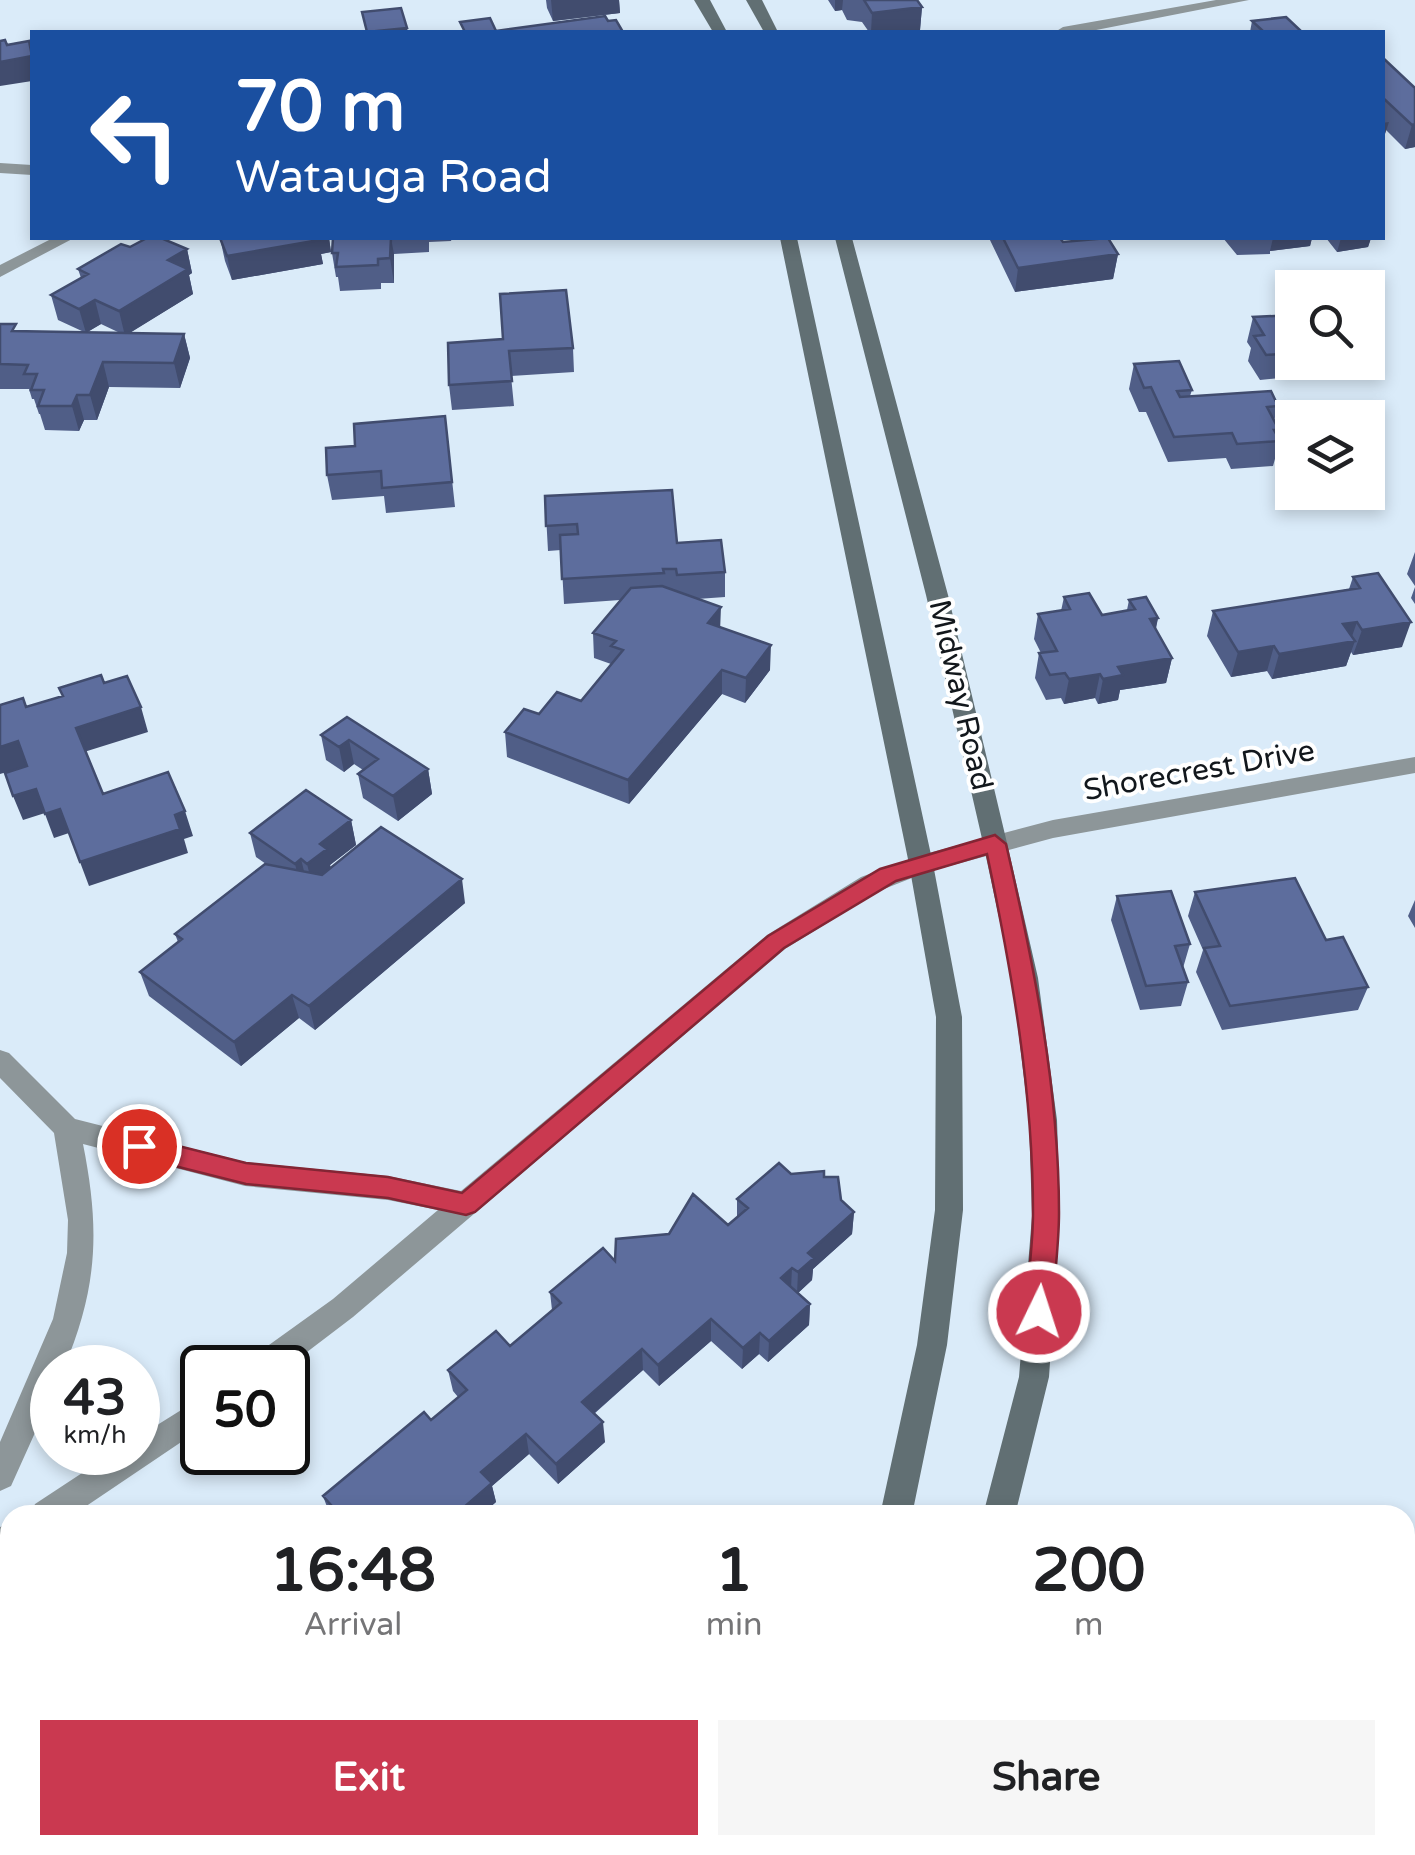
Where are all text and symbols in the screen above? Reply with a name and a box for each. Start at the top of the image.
text: 70 m [235,66,405,150]
icon: left [70,70,200,200]
text: Watauga Road [235,151,552,205]
map controls [1275,270,1385,510]
button: search [1275,270,1385,380]
button: layers [1275,400,1385,510]
street label: Midway Road [921,596,1000,794]
street label: Shorecrest Drive [1081,732,1318,809]
pin [97,1104,182,1189]
icon: arrive [112,1119,167,1174]
position arrow [987,1260,1091,1364]
speed limit sign: 50 [180,1345,310,1475]
text: 43 [64,1368,126,1428]
text: km/h [64,1420,126,1450]
text: 16:48 [270,1535,436,1607]
text: 1 [715,1535,753,1607]
text: 200 [1032,1535,1145,1607]
text: Arrival [303,1606,402,1644]
text: min [706,1606,763,1644]
text: m [1074,1606,1103,1644]
button: Exit [40,1720,698,1835]
button: Share [718,1720,1375,1835]

